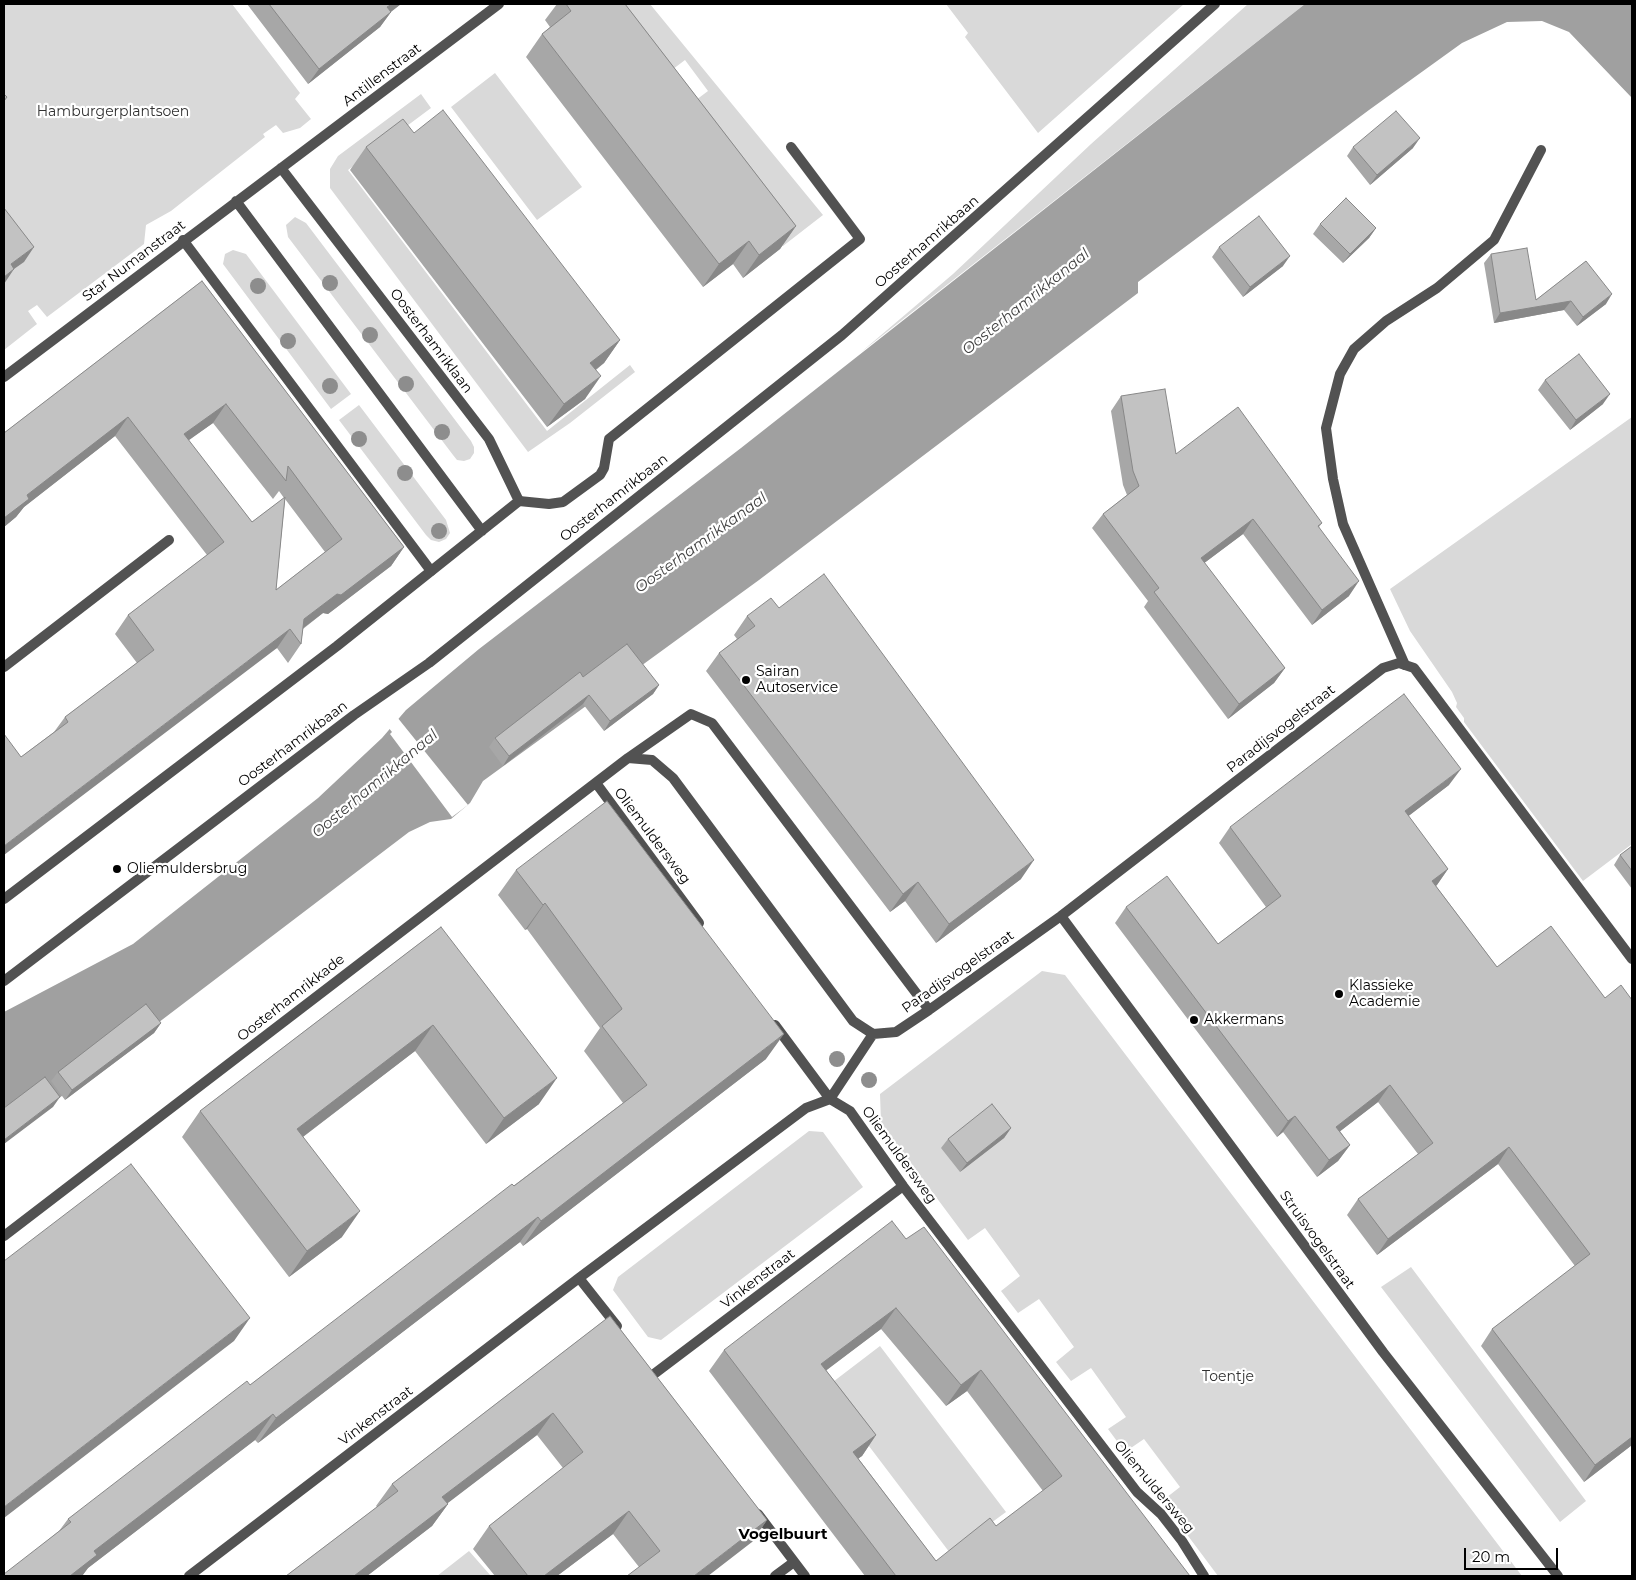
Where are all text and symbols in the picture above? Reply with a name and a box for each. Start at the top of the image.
street label: Antillenstraat [339,40,425,110]
park label: Hamburgerplantsoen [37,104,189,120]
street label: Oosterhamrikbaan [872,192,982,292]
street label: Star Numanstraat [79,217,189,305]
water label: Oosterhamrikkanaal [959,245,1093,359]
street label: Oosterhamriklaan [386,285,476,397]
street label: Oosterhamrikbaan [557,451,671,545]
water label: Oosterhamrikkanaal [632,489,770,597]
place label: Sairan Autoservice [756,664,838,696]
marker: Sairan Autoservice [740,674,752,686]
street label: Paradijsvogelstraat [1223,681,1339,777]
street label: Oosterhamrikbaan [235,697,351,791]
water label: Oosterhamrikkanaal [309,726,441,842]
street label: Oliemuldersweg [610,785,694,887]
place label: Oliemuldersbrug [127,861,247,877]
marker: Oliemuldersbrug [111,863,123,875]
street label: Paradijsvogelstraat [899,927,1017,1017]
street label: Oosterhamrikkade [234,951,348,1045]
place label: Klassieke Academie [1349,978,1420,1010]
marker: Klassieke Academie [1333,988,1345,1000]
place label: Akkermans [1204,1012,1284,1028]
marker: Akkermans [1188,1014,1200,1026]
street label: Oliemuldersweg [858,1103,940,1207]
street label: Struisvogelstraat [1276,1188,1358,1292]
street label: Vinkenstraat [718,1246,798,1312]
park label: Toentje [1202,1369,1254,1385]
street label: Vinkenstraat [336,1383,416,1449]
street label: Oliemuldersweg [1110,1437,1198,1537]
district label: Vogelbuurt [739,1526,827,1544]
scale bar [1466,1538,1560,1570]
text: 20 m [1472,1547,1510,1566]

